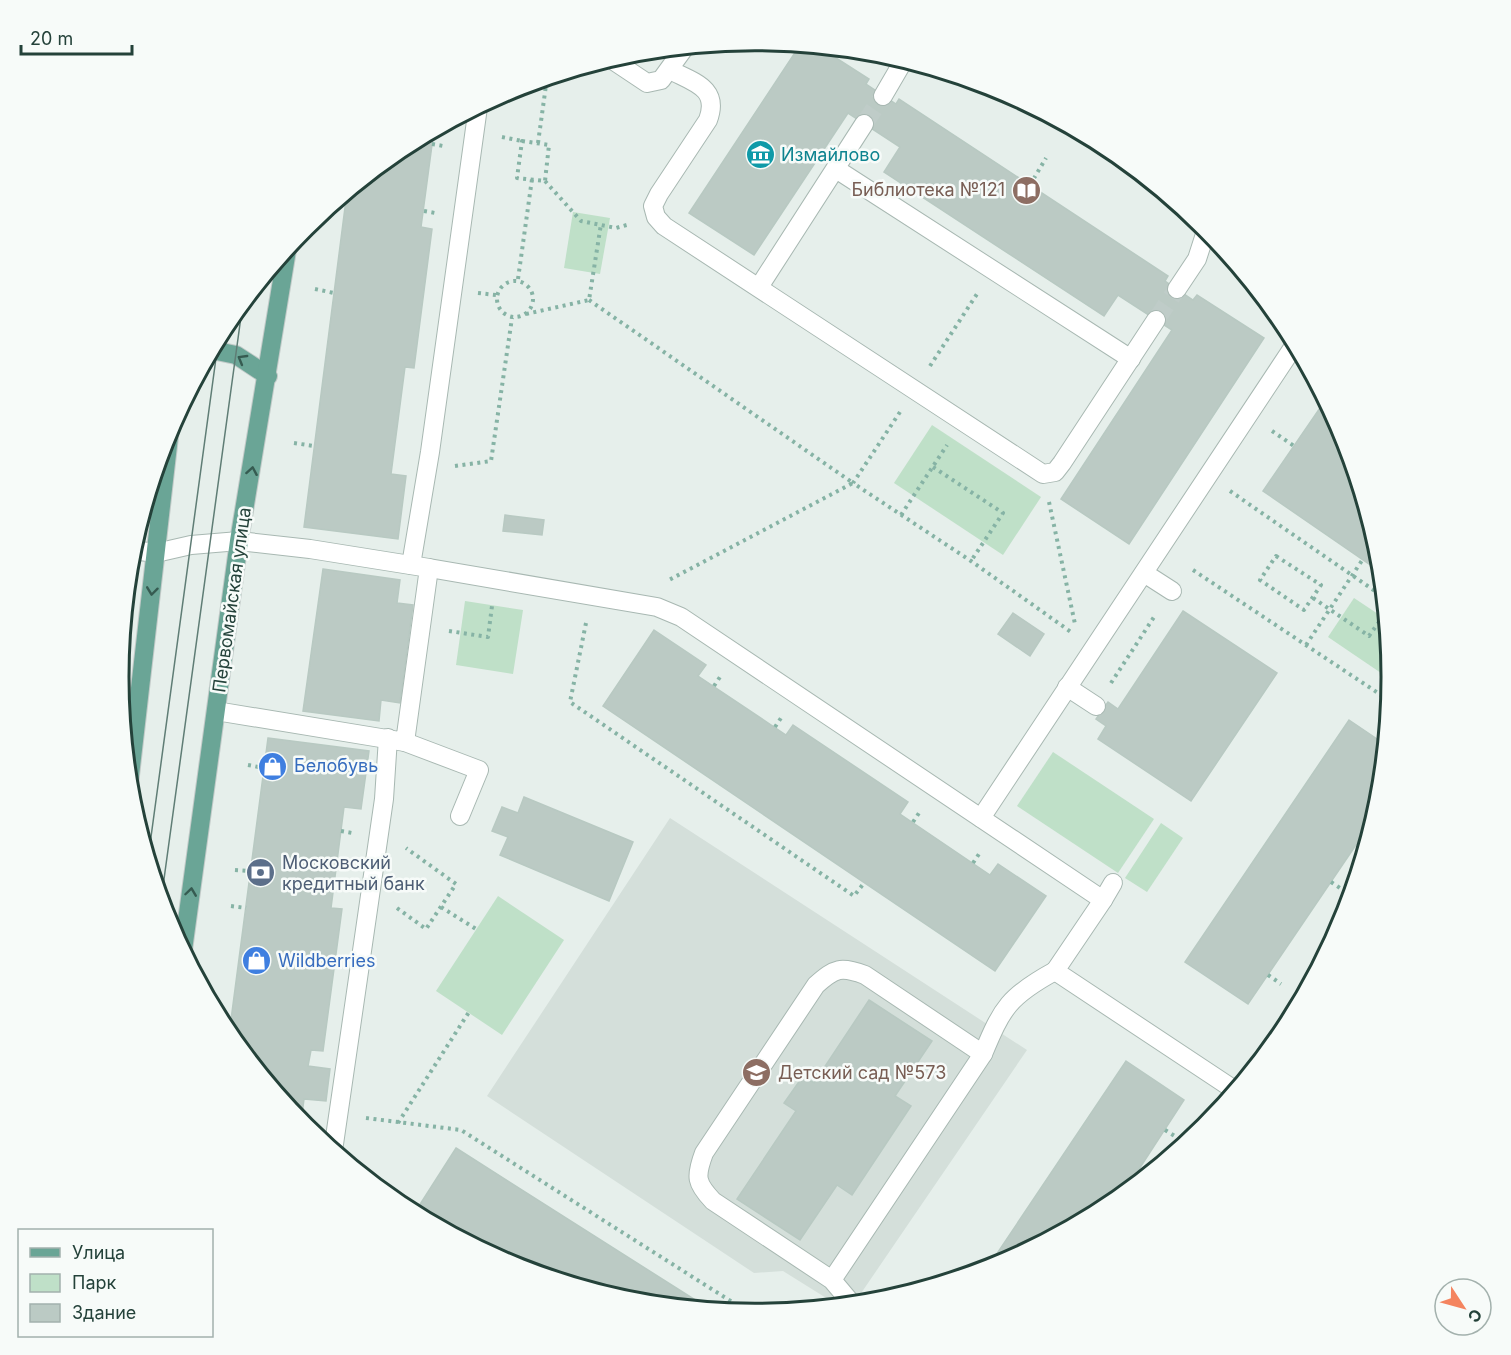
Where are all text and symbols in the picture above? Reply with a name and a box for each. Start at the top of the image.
scale bar [21,18,132,56]
text: 20 m [30,28,73,49]
museum icon: Измайлово [744,139,776,171]
place label: Измайлово [781,144,880,165]
library icon: Библиотека №121 [1010,174,1042,206]
place label: Библиотека №121 [851,179,1005,200]
one-way arrow [237,355,248,366]
one-way arrow [245,466,257,475]
street label: Первомайская улица [208,506,255,694]
one-way arrow [146,586,159,595]
shop icon: Белобувь [257,750,289,782]
place label: Белобувь [294,755,378,776]
place label: Московский кредитный банк [282,852,425,894]
bank icon: Московский кредитный банк [245,857,277,889]
one-way arrow [184,888,196,897]
shop icon: Wildberries [241,945,273,977]
place label: Wildberries [278,950,375,971]
school or university icon: Детский сад №573 [741,1057,773,1089]
place label: Детский сад №573 [778,1062,946,1083]
legend [18,1229,213,1337]
text: Улица [72,1242,125,1263]
text: Парк [72,1272,117,1293]
north arrow [1433,1277,1493,1337]
text: Здание [72,1302,136,1323]
text: С [1463,1305,1487,1327]

